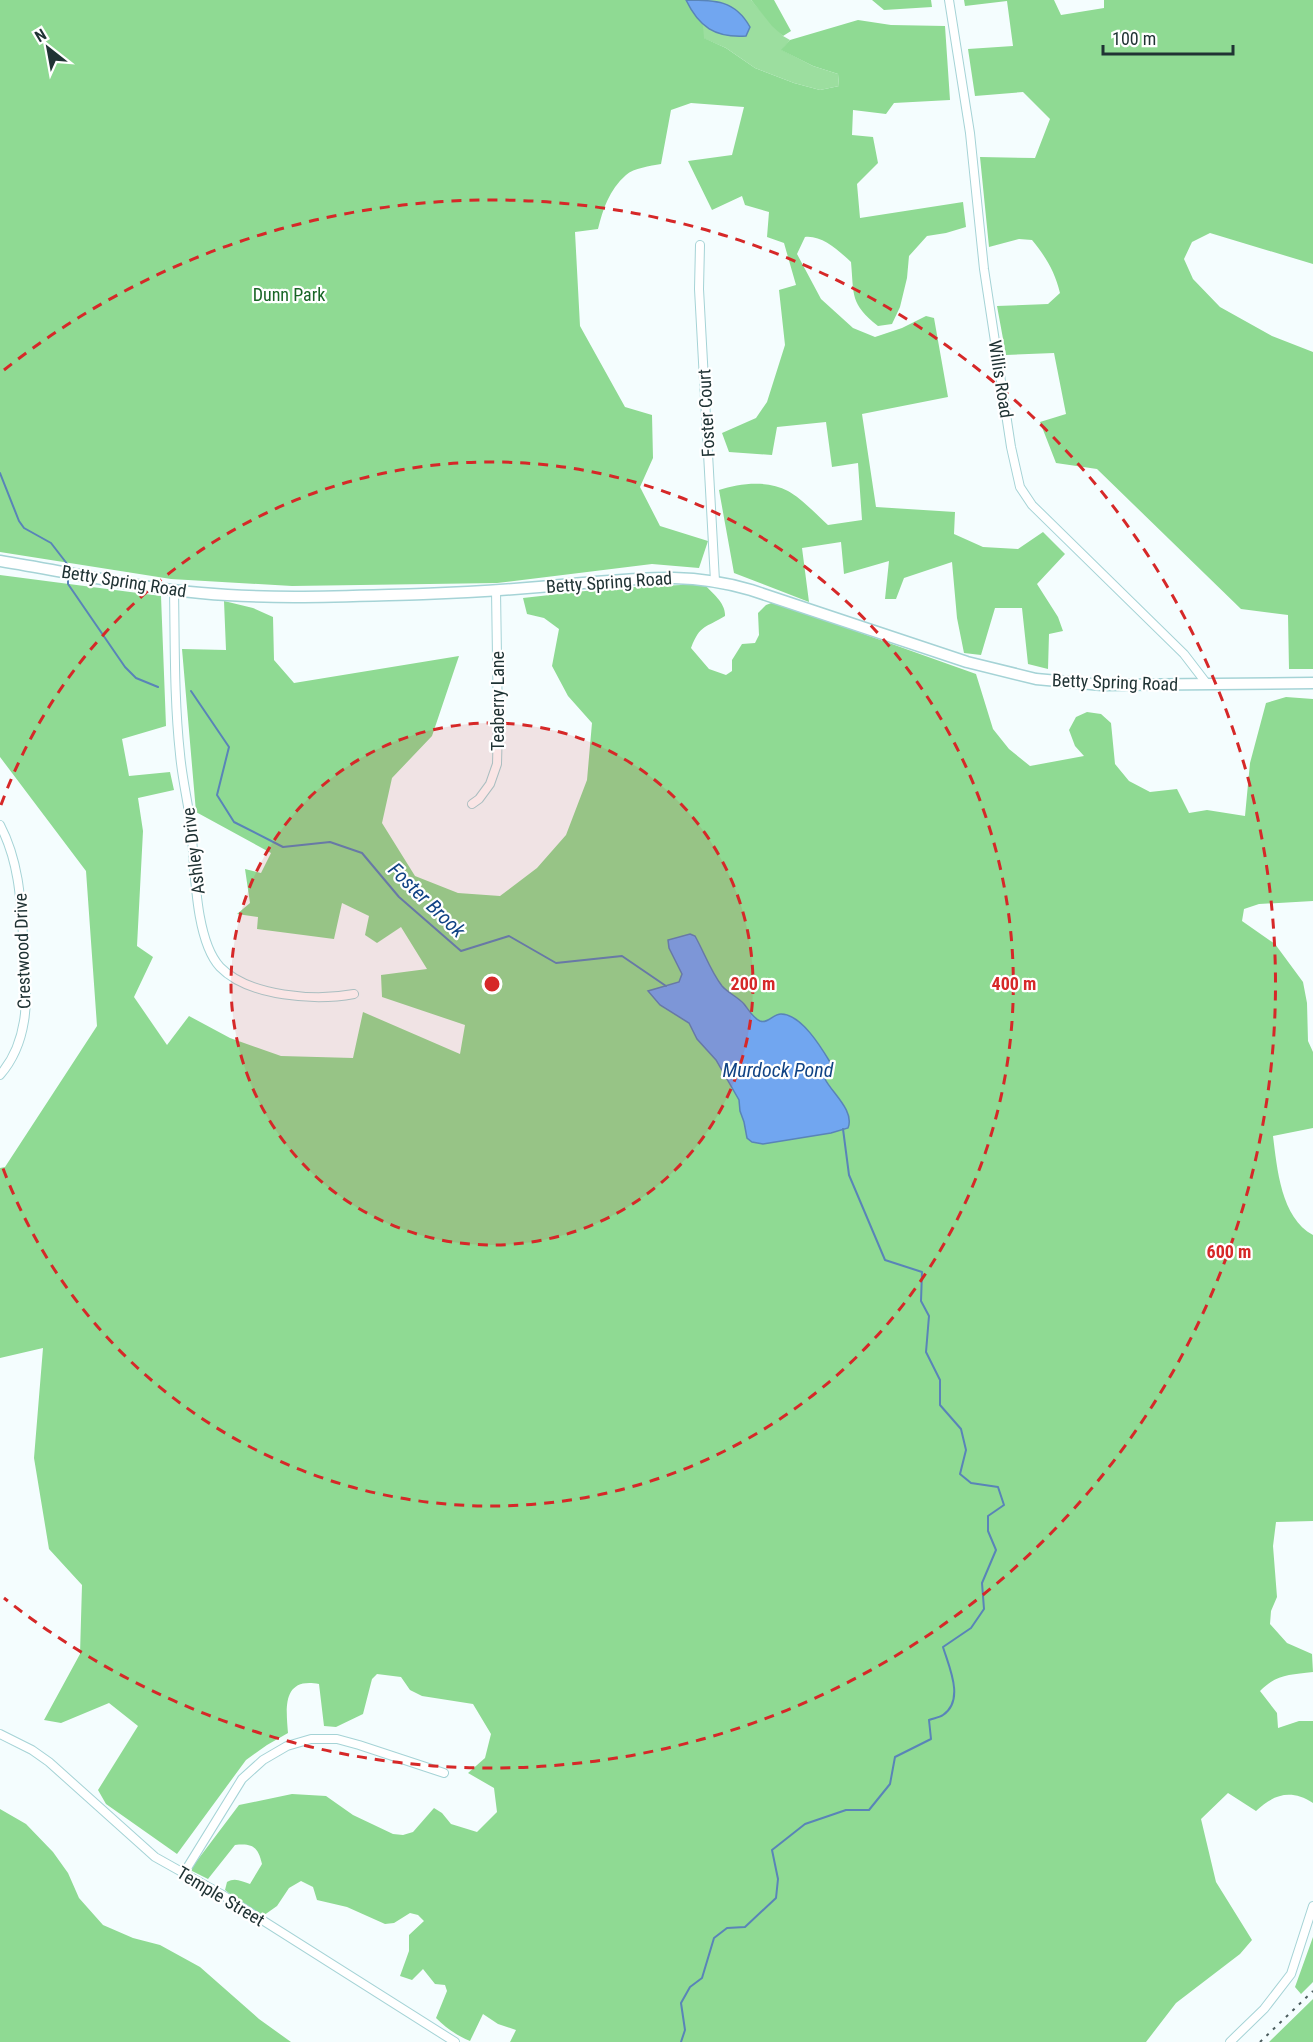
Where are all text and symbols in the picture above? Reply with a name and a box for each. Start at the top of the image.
north arrow [18,18,78,78]
scale bar [1103,18,1234,56]
text: N [31,25,50,46]
text: 100 m [1112,28,1156,49]
park label: Dunn Park [253,284,325,305]
street label: Willis Road [984,338,1018,420]
street label: Foster Court [693,368,719,458]
street label: Betty Spring Road [60,561,188,601]
street label: Betty Spring Road [545,567,673,597]
street label: Teaberry Lane [487,651,508,751]
street label: Betty Spring Road [1052,669,1178,695]
street label: Ashley Drive [177,806,209,896]
water label: Foster Brook [384,857,471,943]
street label: Crestwood Drive [9,893,35,1009]
text: 200 m [731,973,775,994]
text: 400 m [992,973,1036,994]
centre of rings [482,974,502,994]
water label: Murdock Pond [723,1058,834,1082]
text: 600 m [1207,1241,1251,1262]
street label: Temple Street [173,1862,269,1930]

